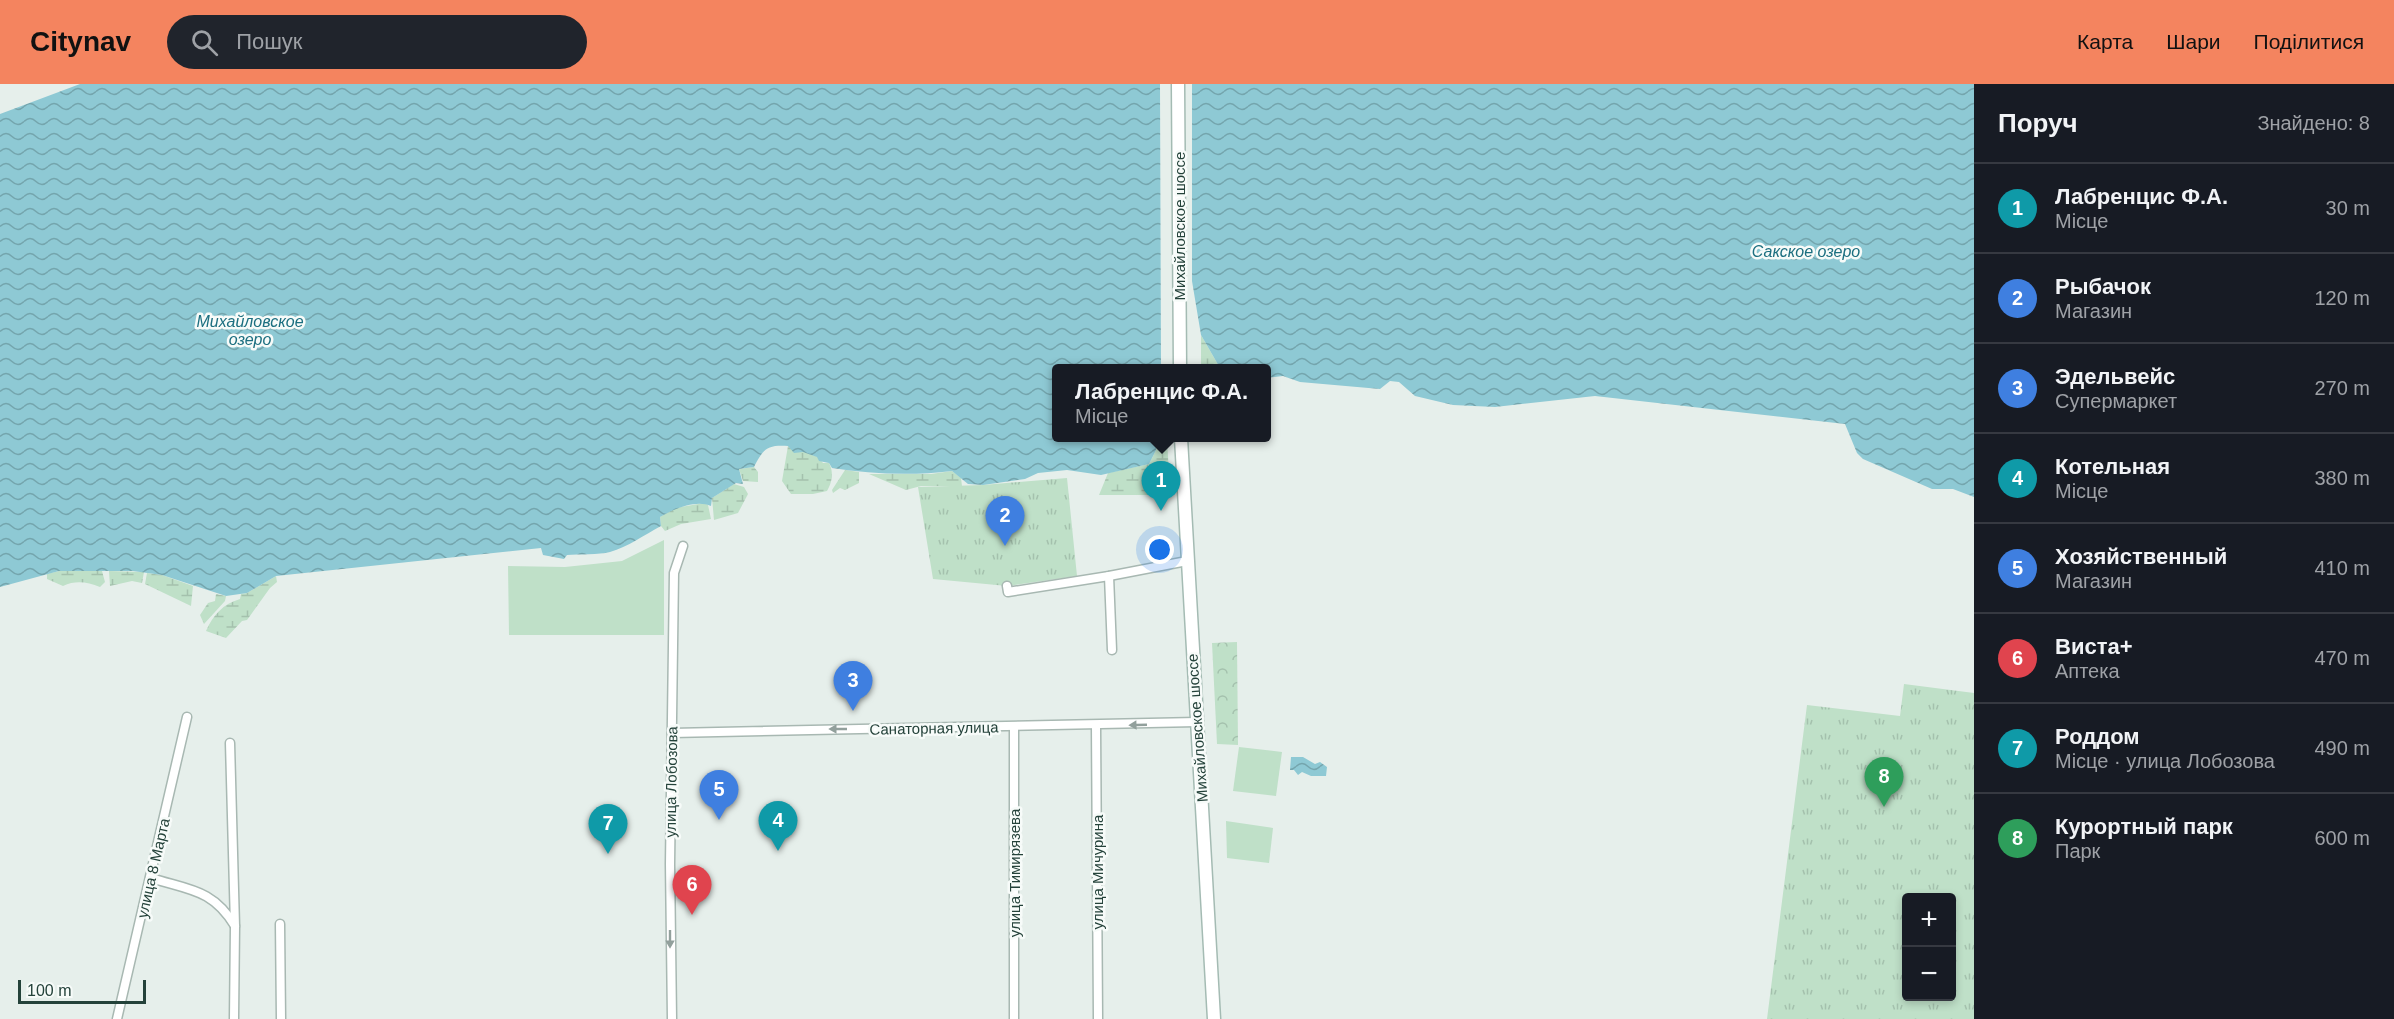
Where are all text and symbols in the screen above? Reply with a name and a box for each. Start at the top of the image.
search box [167,15,587,69]
text: Citynav [30,26,131,57]
icon: search [188,26,221,59]
text: Пошук [236,29,302,54]
text: Карта [2077,30,2133,53]
text: Шари [2166,30,2221,53]
text: Поділитися [2254,30,2364,53]
text: Поруч [1998,108,2078,138]
text: Знайдено: 8 [2257,112,2370,134]
street label: Михайловское шоссе [1171,152,1188,300]
text: Лабренцис Ф.А. [2055,184,2228,209]
text: 1 [2012,197,2023,219]
text: 30 m [2326,197,2370,219]
text: Місце [2055,210,2108,232]
water label: Сакское озеро [1752,243,1860,260]
text: Рыбачок [2055,274,2151,299]
text: 2 [2012,287,2023,309]
text: 120 m [2314,287,2370,309]
text: Магазин [2055,300,2132,322]
water label: Михайловское озеро [196,313,304,348]
popup [1052,364,1271,442]
text: Эдельвейс [2055,364,2175,389]
text: 3 [2012,377,2023,399]
text: 270 m [2314,377,2370,399]
text: Лабренцис Ф.А. [1075,379,1248,404]
text: Супермаркет [2055,390,2177,412]
text: Місце [1075,405,1128,427]
text: Котельная [2055,454,2170,479]
pin: 1 [1142,462,1180,511]
text: 4 [2012,467,2023,489]
text: 380 m [2314,467,2370,489]
text: Місце [2055,480,2108,502]
pin: 2 [986,496,1024,546]
your location [1145,535,1174,564]
text: Хозяйственный [2055,544,2227,569]
text: 5 [2012,557,2023,579]
text: 410 m [2314,557,2370,579]
text: Магазин [2055,570,2132,592]
text: Виста+ [2055,634,2133,659]
text: 6 [2012,647,2023,669]
text: 470 m [2314,647,2370,669]
street label: Михайловское шоссе [1183,653,1211,803]
text: Аптека [2055,660,2120,682]
pin: 3 [834,662,872,711]
street label: Санаторная улица [869,718,999,738]
one-way arrow [1129,720,1148,729]
one-way arrow [829,724,848,734]
text: Роддом [2055,724,2140,749]
street label: улица Лобозова [662,725,680,838]
text: 7 [2012,737,2023,759]
text: 490 m [2314,737,2370,759]
text: Місце · улица Лобозова [2055,750,2275,772]
pin: 8 [1864,758,1904,807]
pin: 5 [700,770,738,820]
pin: 4 [758,802,798,851]
pin: 7 [588,804,628,854]
street label: улица Тимирязева [1006,808,1023,937]
street label: улица Мичурина [1089,814,1106,929]
text: Курортный парк [2055,814,2233,839]
street label: улица 8 Марта [133,816,173,920]
text: 8 [2012,827,2023,849]
text: 600 m [2314,827,2370,849]
text: Парк [2055,840,2100,862]
pin: 6 [672,866,712,915]
map controls [1902,893,1956,1001]
button: + [1902,893,1956,947]
one-way arrow [665,929,675,948]
button: − [1902,947,1956,1001]
scale bar [18,977,146,1004]
text: 100 m [27,982,71,999]

